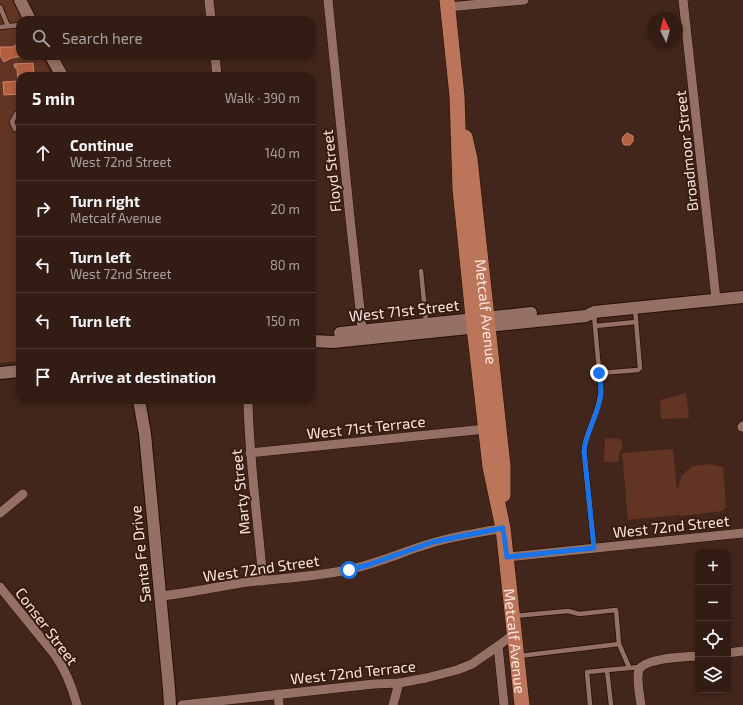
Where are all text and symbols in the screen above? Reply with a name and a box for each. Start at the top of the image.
north arrow [647,12,683,48]
search box [16,16,316,60]
icon: search [30,27,52,49]
text: Search here [62,29,143,47]
text: 5 min [32,88,75,108]
street label: Broadmoor Street [671,89,701,212]
text: Walk · 390 m [225,90,300,106]
street label: Floyd Street [318,129,344,213]
text: Continue [70,136,133,154]
icon: ahead [32,142,54,164]
text: 140 m [265,145,300,161]
text: West 72nd Street [70,154,172,170]
text: Turn right [70,192,140,210]
icon: right [32,198,54,220]
text: 20 m [271,201,300,217]
text: Metcalf Avenue [70,210,161,226]
text: Turn left [70,248,131,266]
icon: left [32,254,54,276]
text: 80 m [270,257,300,273]
street label: Metcalf Avenue [472,258,501,365]
text: West 72nd Street [70,266,172,282]
street label: West 71st Street [348,295,460,325]
icon: left [32,310,54,332]
text: Turn left [70,312,131,330]
text: 150 m [266,313,300,329]
route end [590,364,608,382]
icon: arrive [32,366,54,388]
text: Arrive at destination [70,368,216,386]
street label: West 71st Terrace [306,412,426,442]
street label: Marty Street [227,448,253,536]
street label: Santa Fe Drive [126,505,154,603]
street label: West 72nd Street [612,511,730,541]
map controls [695,549,731,693]
button: + [695,549,731,585]
street label: West 72nd Street [202,551,321,585]
route start [340,561,358,579]
street label: Conser Street [12,584,82,668]
button: − [695,585,731,621]
street label: Metcalf Avenue [501,587,530,694]
button: locate [695,621,731,657]
street label: West 72nd Terrace [290,656,416,688]
button: layers [695,657,731,693]

